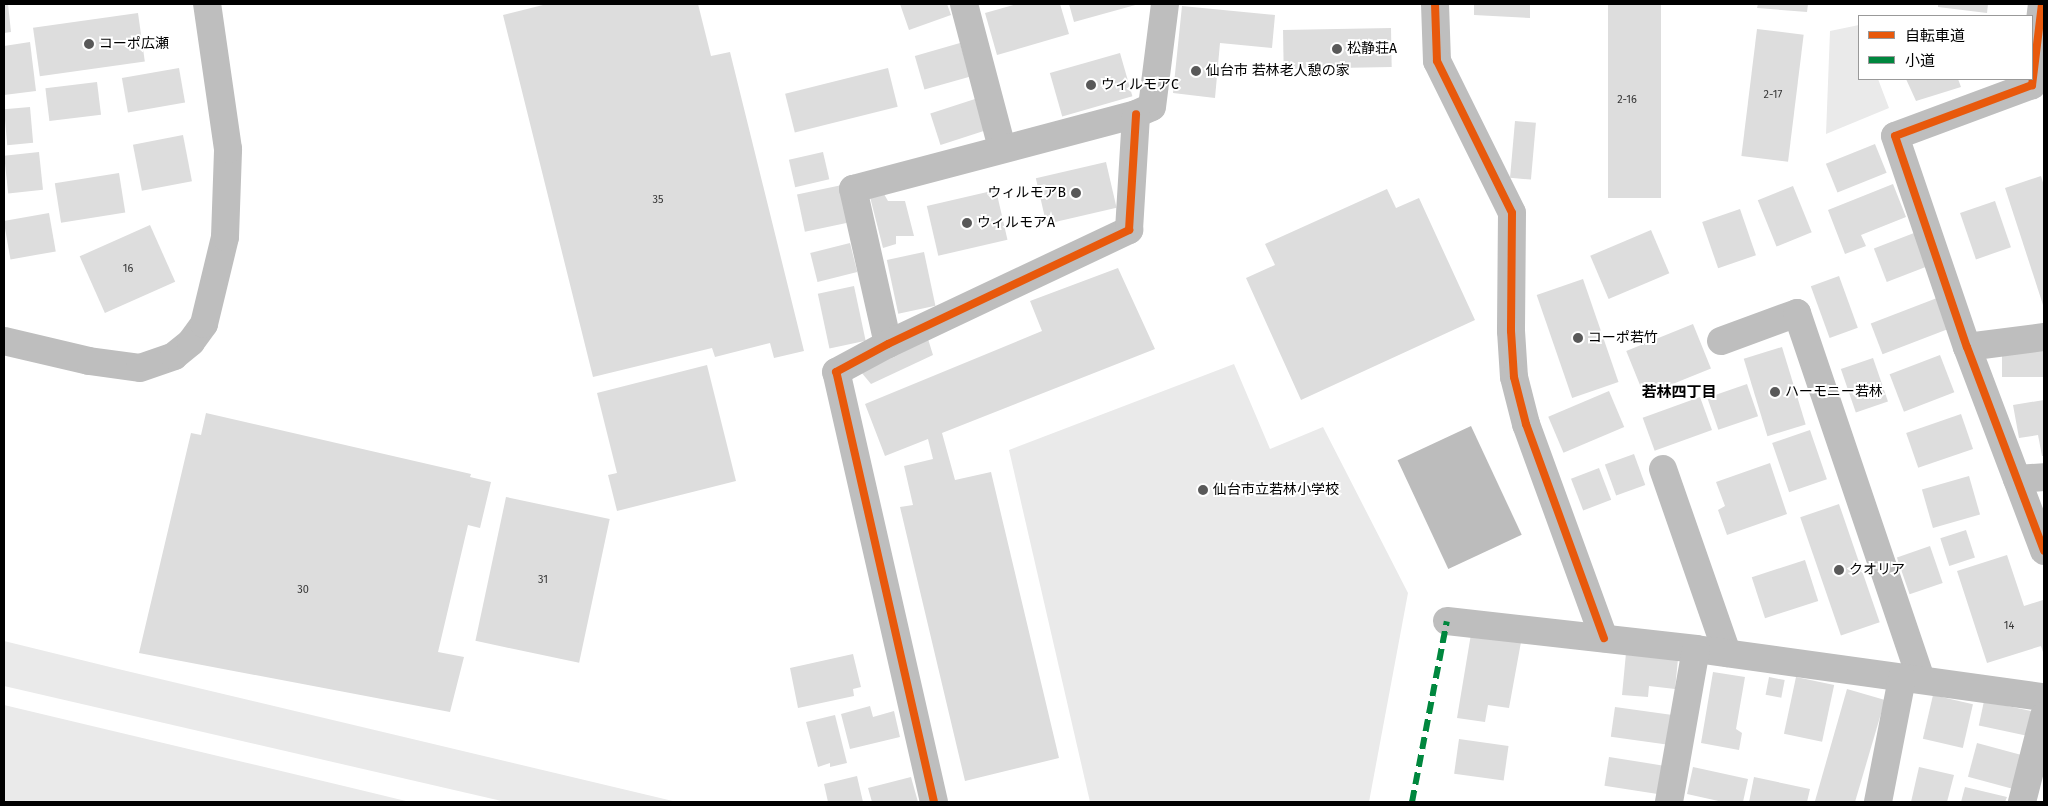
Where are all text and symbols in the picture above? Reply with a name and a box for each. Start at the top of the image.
legend [1858,15,2033,80]
text: 自転車道 [1905,27,1965,45]
place label: コーポ広瀬 [99,36,169,52]
marker: コーポ広瀬 [83,38,95,50]
place label: 松静荘A [1347,41,1397,57]
marker: 松静荘A [1331,43,1343,55]
text: 小道 [1905,52,1935,70]
place label: 仙台市 若林老人憩の家 [1206,63,1350,79]
marker: 仙台市 若林老人憩の家 [1190,65,1202,77]
place label: ウィルモアC [1101,77,1179,93]
marker: ウィルモアC [1085,79,1097,91]
house number: 2-17 [1764,88,1782,102]
house number: 2-16 [1617,93,1637,107]
place label: ウィルモアB [987,185,1066,201]
marker: ウィルモアB [1070,187,1082,199]
house number: 35 [653,193,663,207]
place label: ウィルモアA [977,215,1055,231]
marker: ウィルモアA [961,217,973,229]
house number: 16 [123,262,133,276]
place label: コーポ若竹 [1588,330,1658,346]
marker: コーポ若竹 [1572,332,1584,344]
district label: 若林四丁目 [1642,384,1716,402]
place label: ハーモニー若林 [1785,384,1883,400]
marker: ハーモニー若林 [1769,386,1781,398]
place label: 仙台市立若林小学校 [1213,482,1339,498]
marker: 仙台市立若林小学校 [1197,484,1209,496]
place label: クオリア [1849,562,1905,578]
marker: クオリア [1833,564,1845,576]
house number: 31 [538,573,548,587]
house number: 30 [297,583,309,597]
house number: 14 [2004,619,2014,633]

